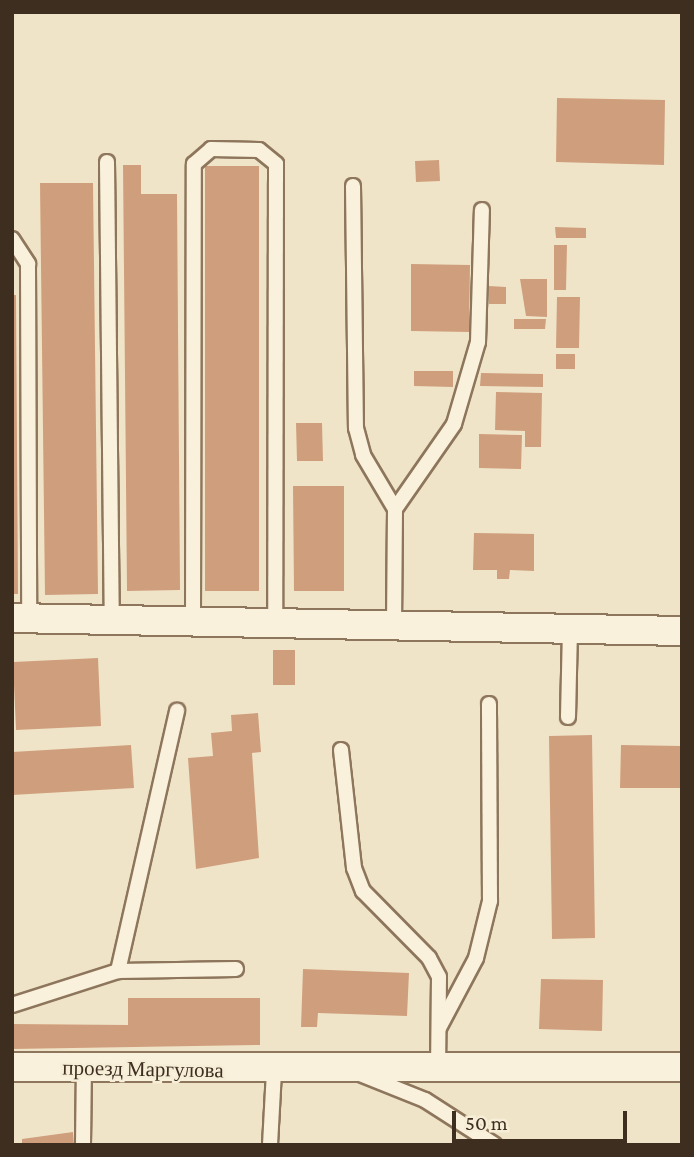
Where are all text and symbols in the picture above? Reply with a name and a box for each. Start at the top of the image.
street label: проезд Маргулова [62,1055,224,1083]
scale bar [456,1098,631,1142]
text: 50 m [465,1111,508,1135]

